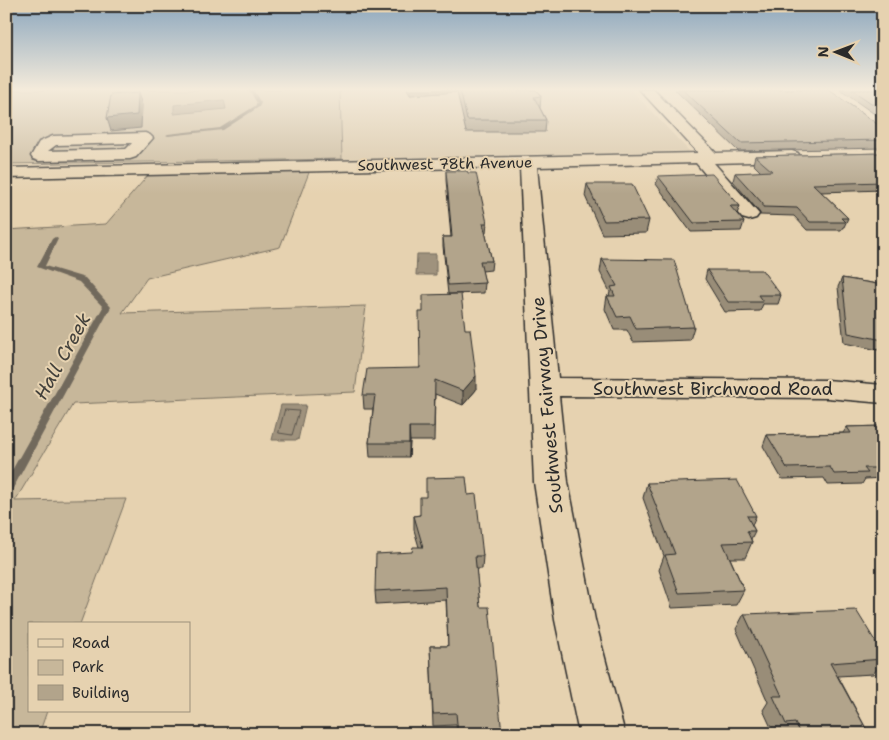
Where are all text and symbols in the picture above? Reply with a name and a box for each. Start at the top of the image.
north arrow [812,28,862,78]
text: N [814,46,832,57]
street label: Southwest 78th Avenue [357,152,533,176]
street label: Southwest Fairway Drive [526,296,568,514]
water label: Hall Creek [28,308,97,404]
street label: Southwest Birchwood Road [593,377,833,401]
legend [28,622,190,712]
text: Road [72,633,110,653]
text: Park [72,657,104,677]
text: Building [72,683,129,703]

